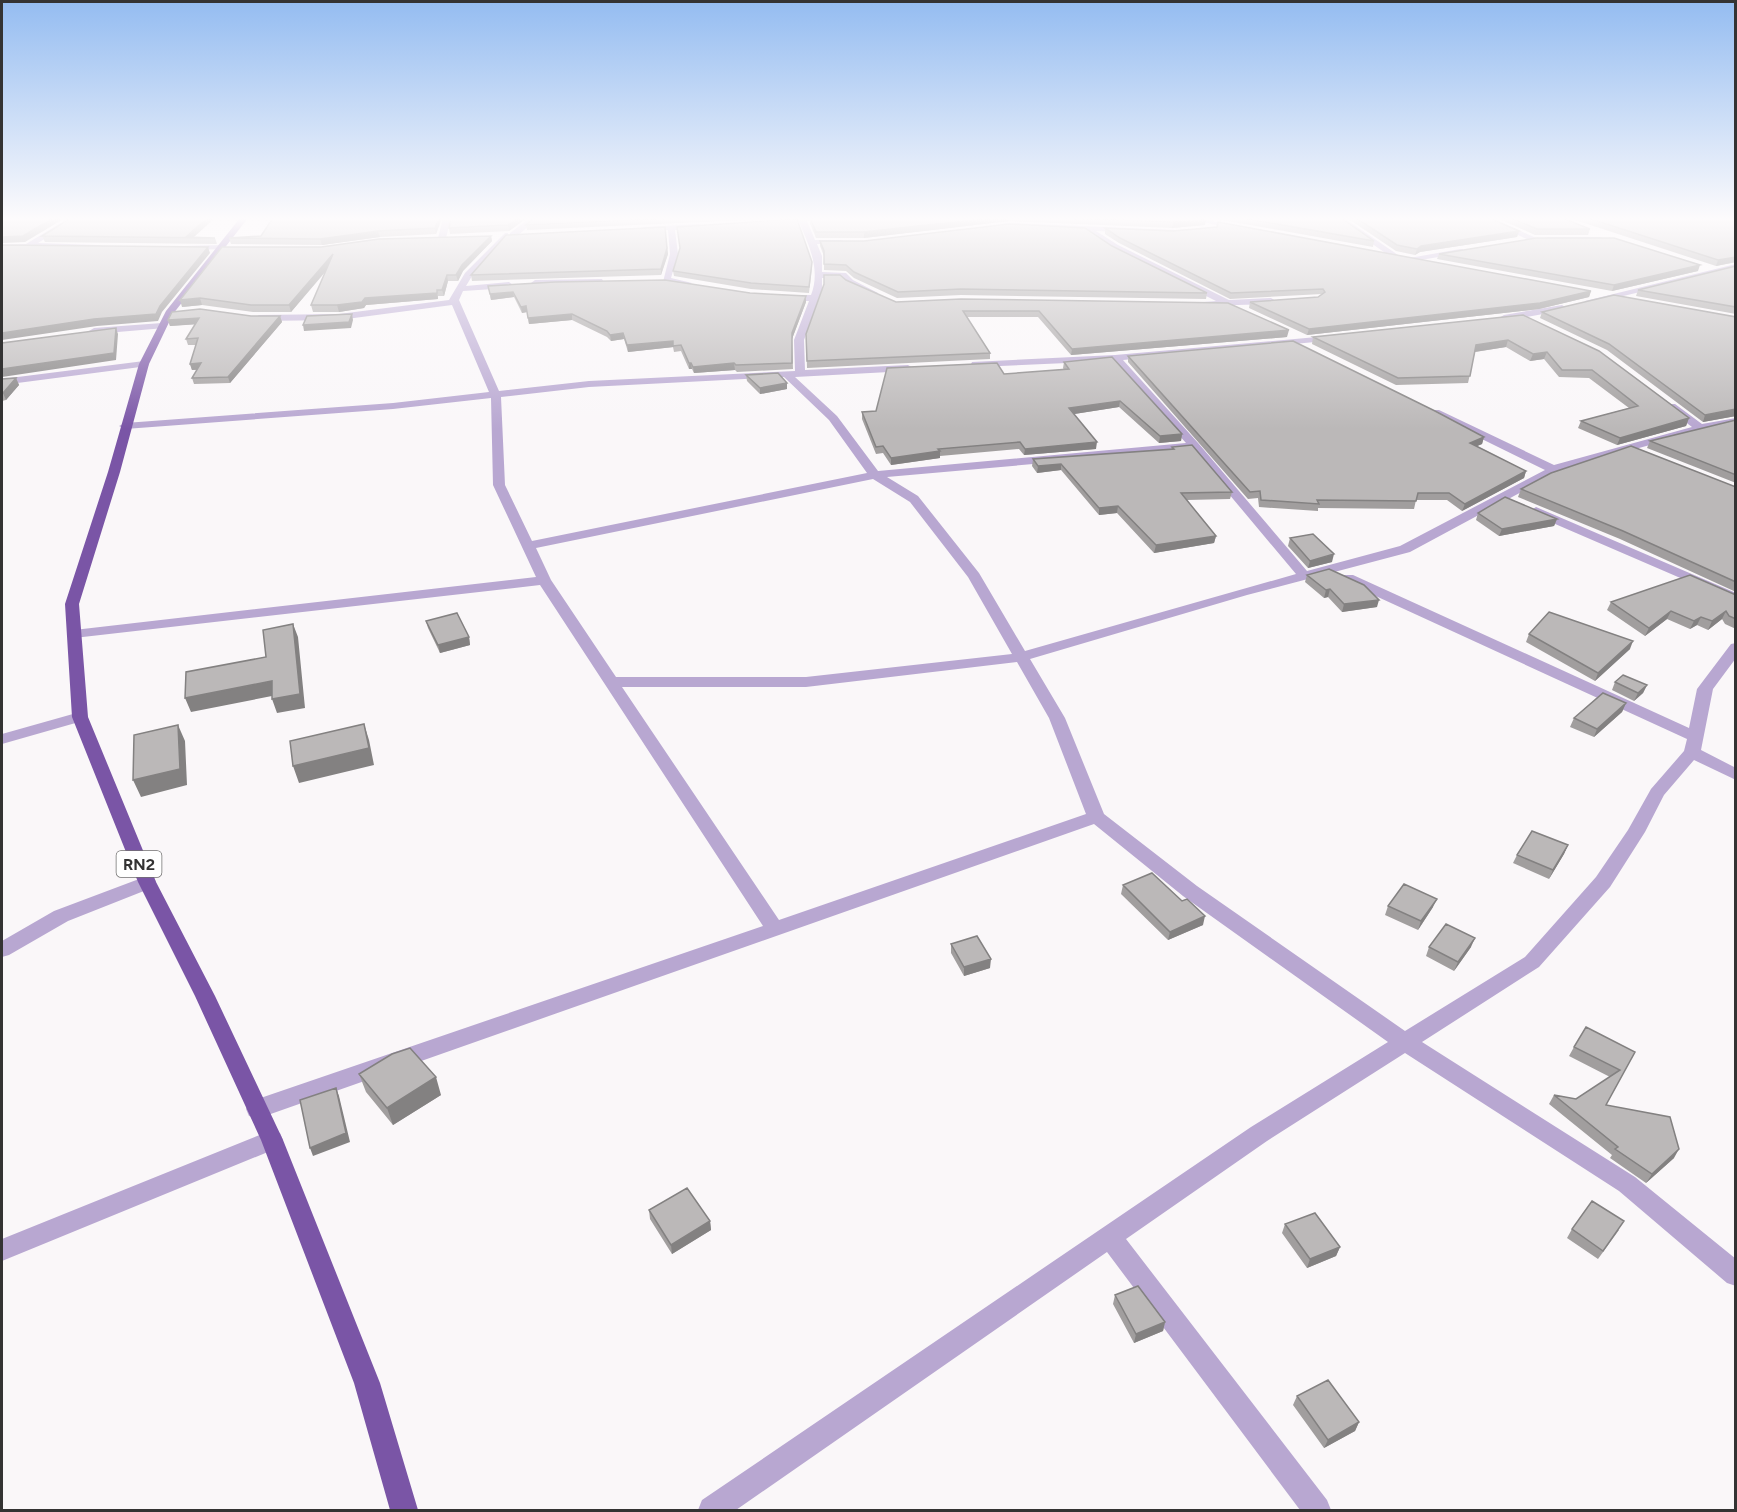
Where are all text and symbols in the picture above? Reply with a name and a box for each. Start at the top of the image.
road number: RN2 [116,851,162,877]

